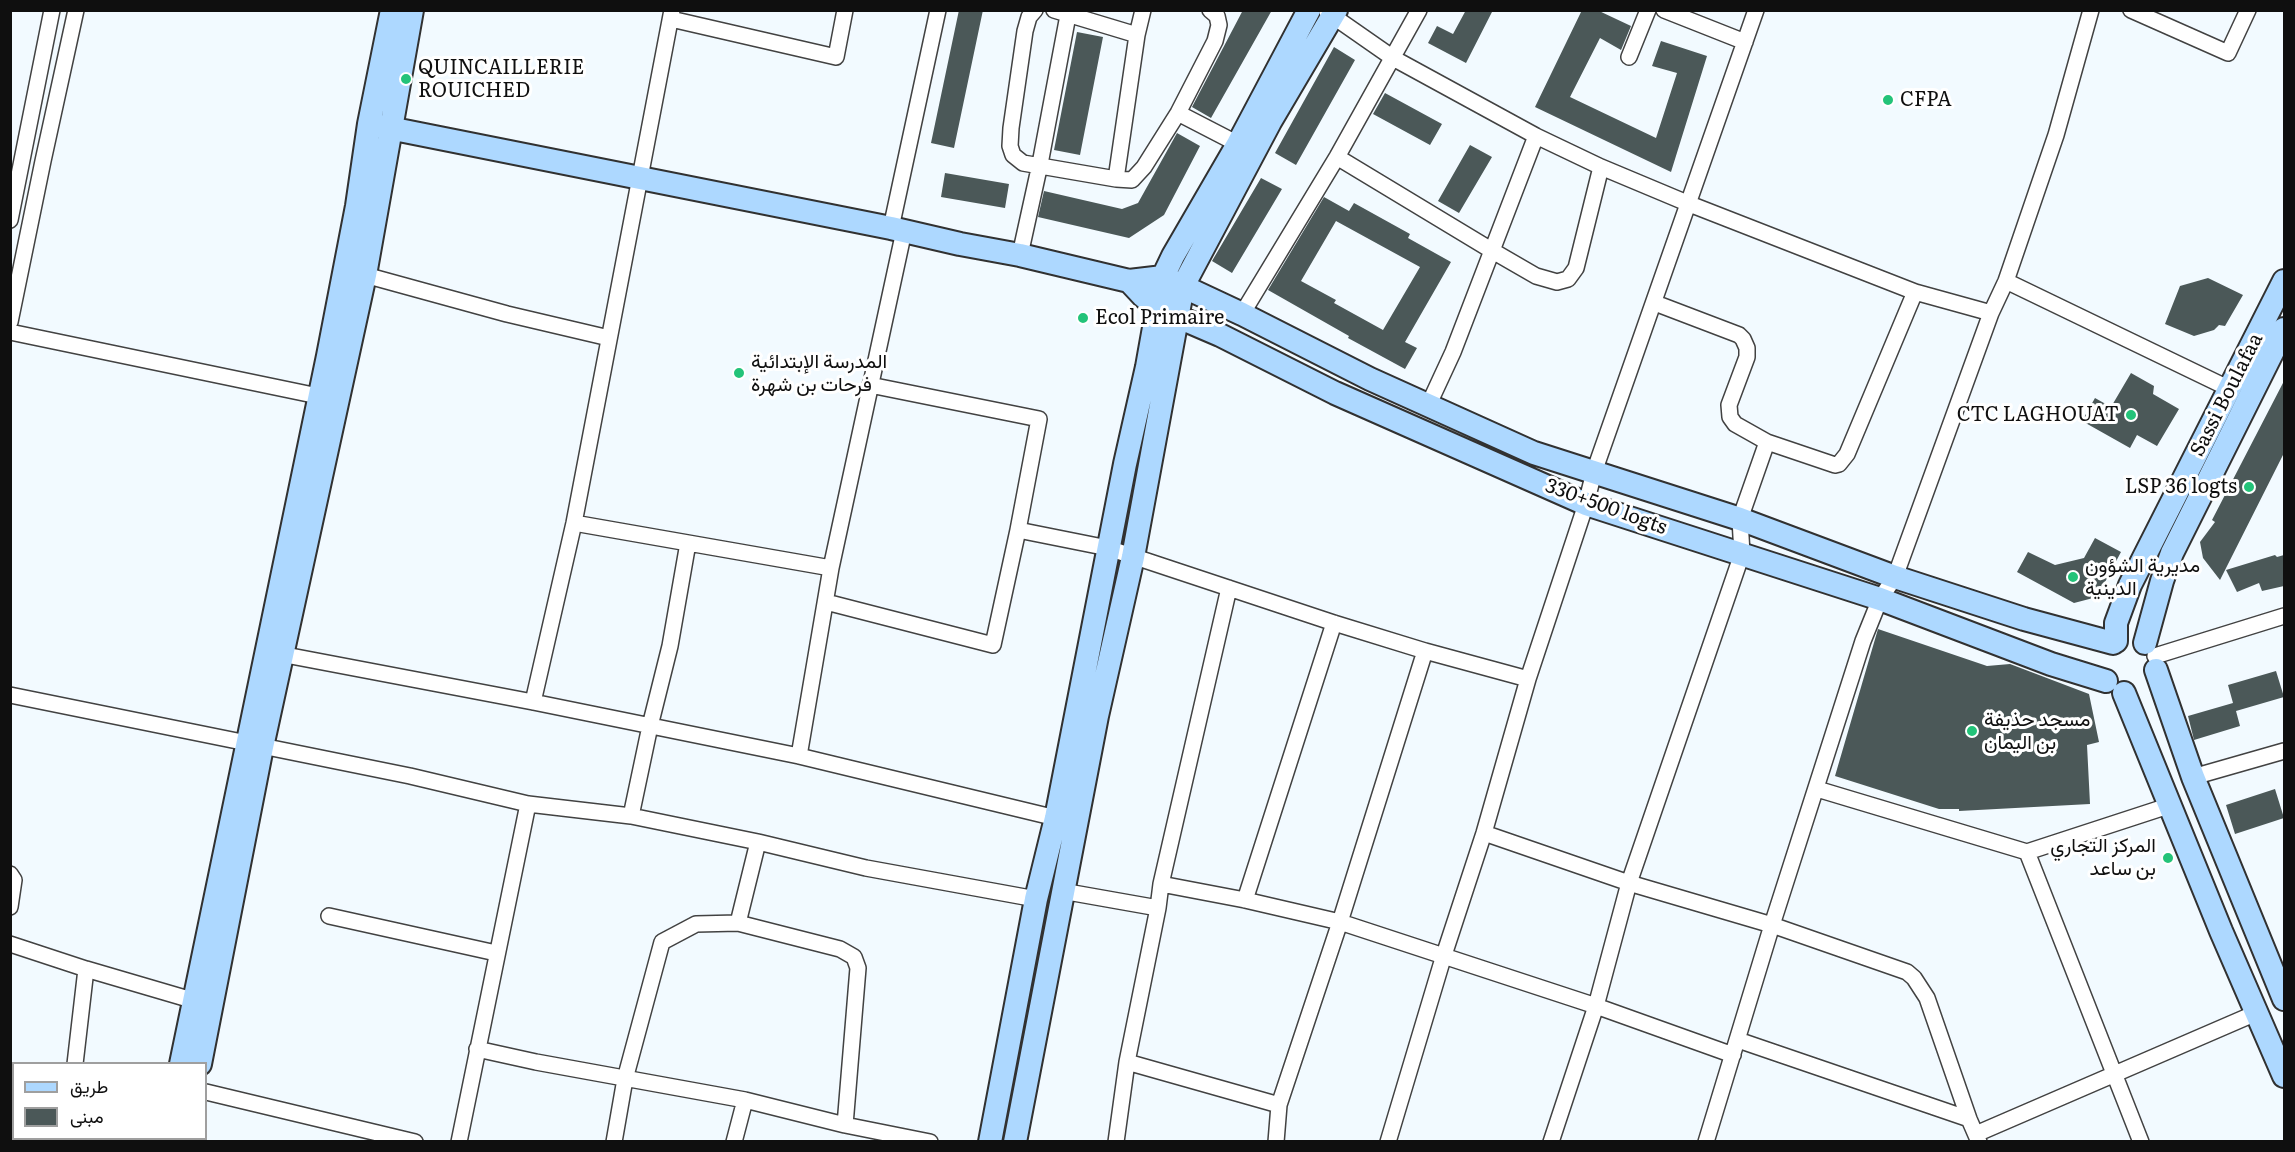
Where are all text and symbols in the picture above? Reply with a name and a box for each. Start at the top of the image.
place label: QUINCAILLERIE ROUICHED [418,56,584,103]
marker: QUINCAILLERIE ROUICHED [399,72,413,86]
place label: CFPA [1900,88,1952,112]
marker: CFPA [1881,93,1895,107]
place label: Ecol Primaire [1095,306,1224,330]
marker: Ecol Primaire [1076,311,1090,325]
street label: Sassi Boulafaa [2186,329,2268,461]
place label: المدرسة الإبتدائية فرحات بن شهرة [751,350,887,397]
marker: المدرسة الإبتدائية فرحات بن شهرة [732,366,746,380]
place label: CTC LAGHOUAT [1957,403,2119,427]
marker: CTC LAGHOUAT [2124,408,2138,422]
street label: 330+500 logts [1542,474,1670,540]
place label: LSP 36 logts [2125,475,2237,499]
marker: LSP 36 logts [2242,480,2256,494]
place label: مديرية الشؤون الدينية [2085,554,2200,601]
marker: مديرية الشؤون الدينية [2066,570,2080,584]
place label: مسجد حذيفة بن اليمان [1984,708,2090,755]
marker: مسجد حذيفة بن اليمان [1965,724,1979,738]
place label: المركز التجاري بن ساعد [2050,834,2156,881]
marker: المركز التجاري بن ساعد [2161,851,2175,865]
legend [12,1062,207,1140]
text: طريق [70,1072,108,1099]
text: مبنى [70,1102,104,1129]

